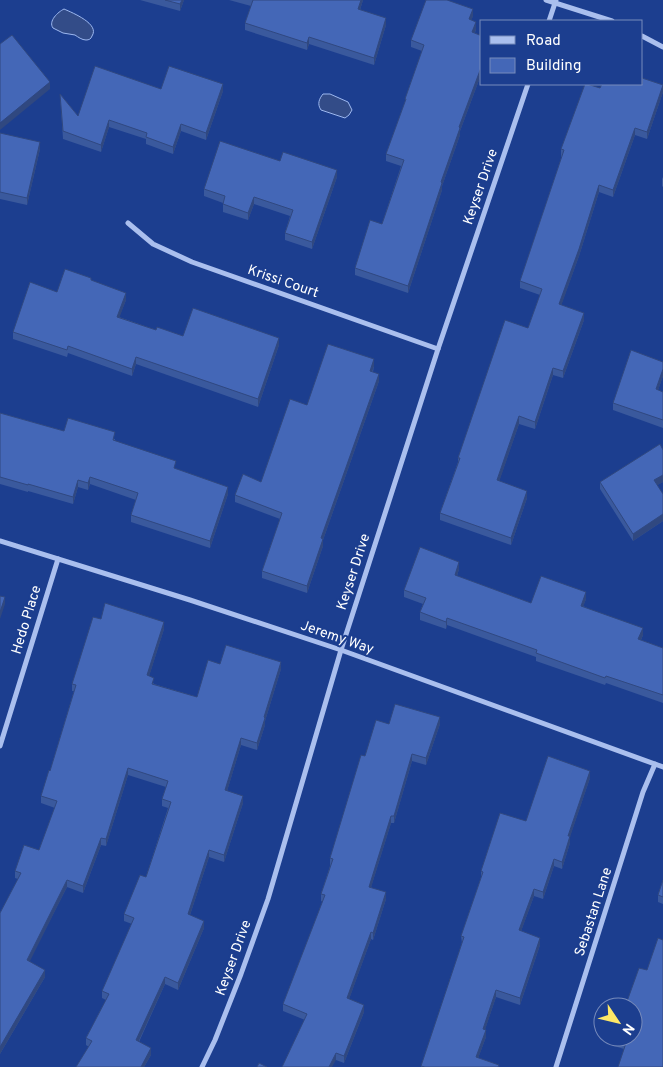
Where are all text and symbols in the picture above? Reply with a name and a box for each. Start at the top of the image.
legend [480,20,643,85]
text: Road [526,32,561,51]
text: Building [526,57,581,76]
street label: Keyser Drive [460,147,502,227]
street label: Krissi Court [245,262,321,302]
street label: Keyser Drive [334,532,374,612]
street label: Hedo Place [8,583,46,657]
street label: Jeremy Way [298,618,376,658]
street label: Sebastan Lane [572,865,616,959]
street label: Keyser Drive [212,918,256,998]
north arrow [593,997,643,1047]
text: N [618,1020,637,1038]

